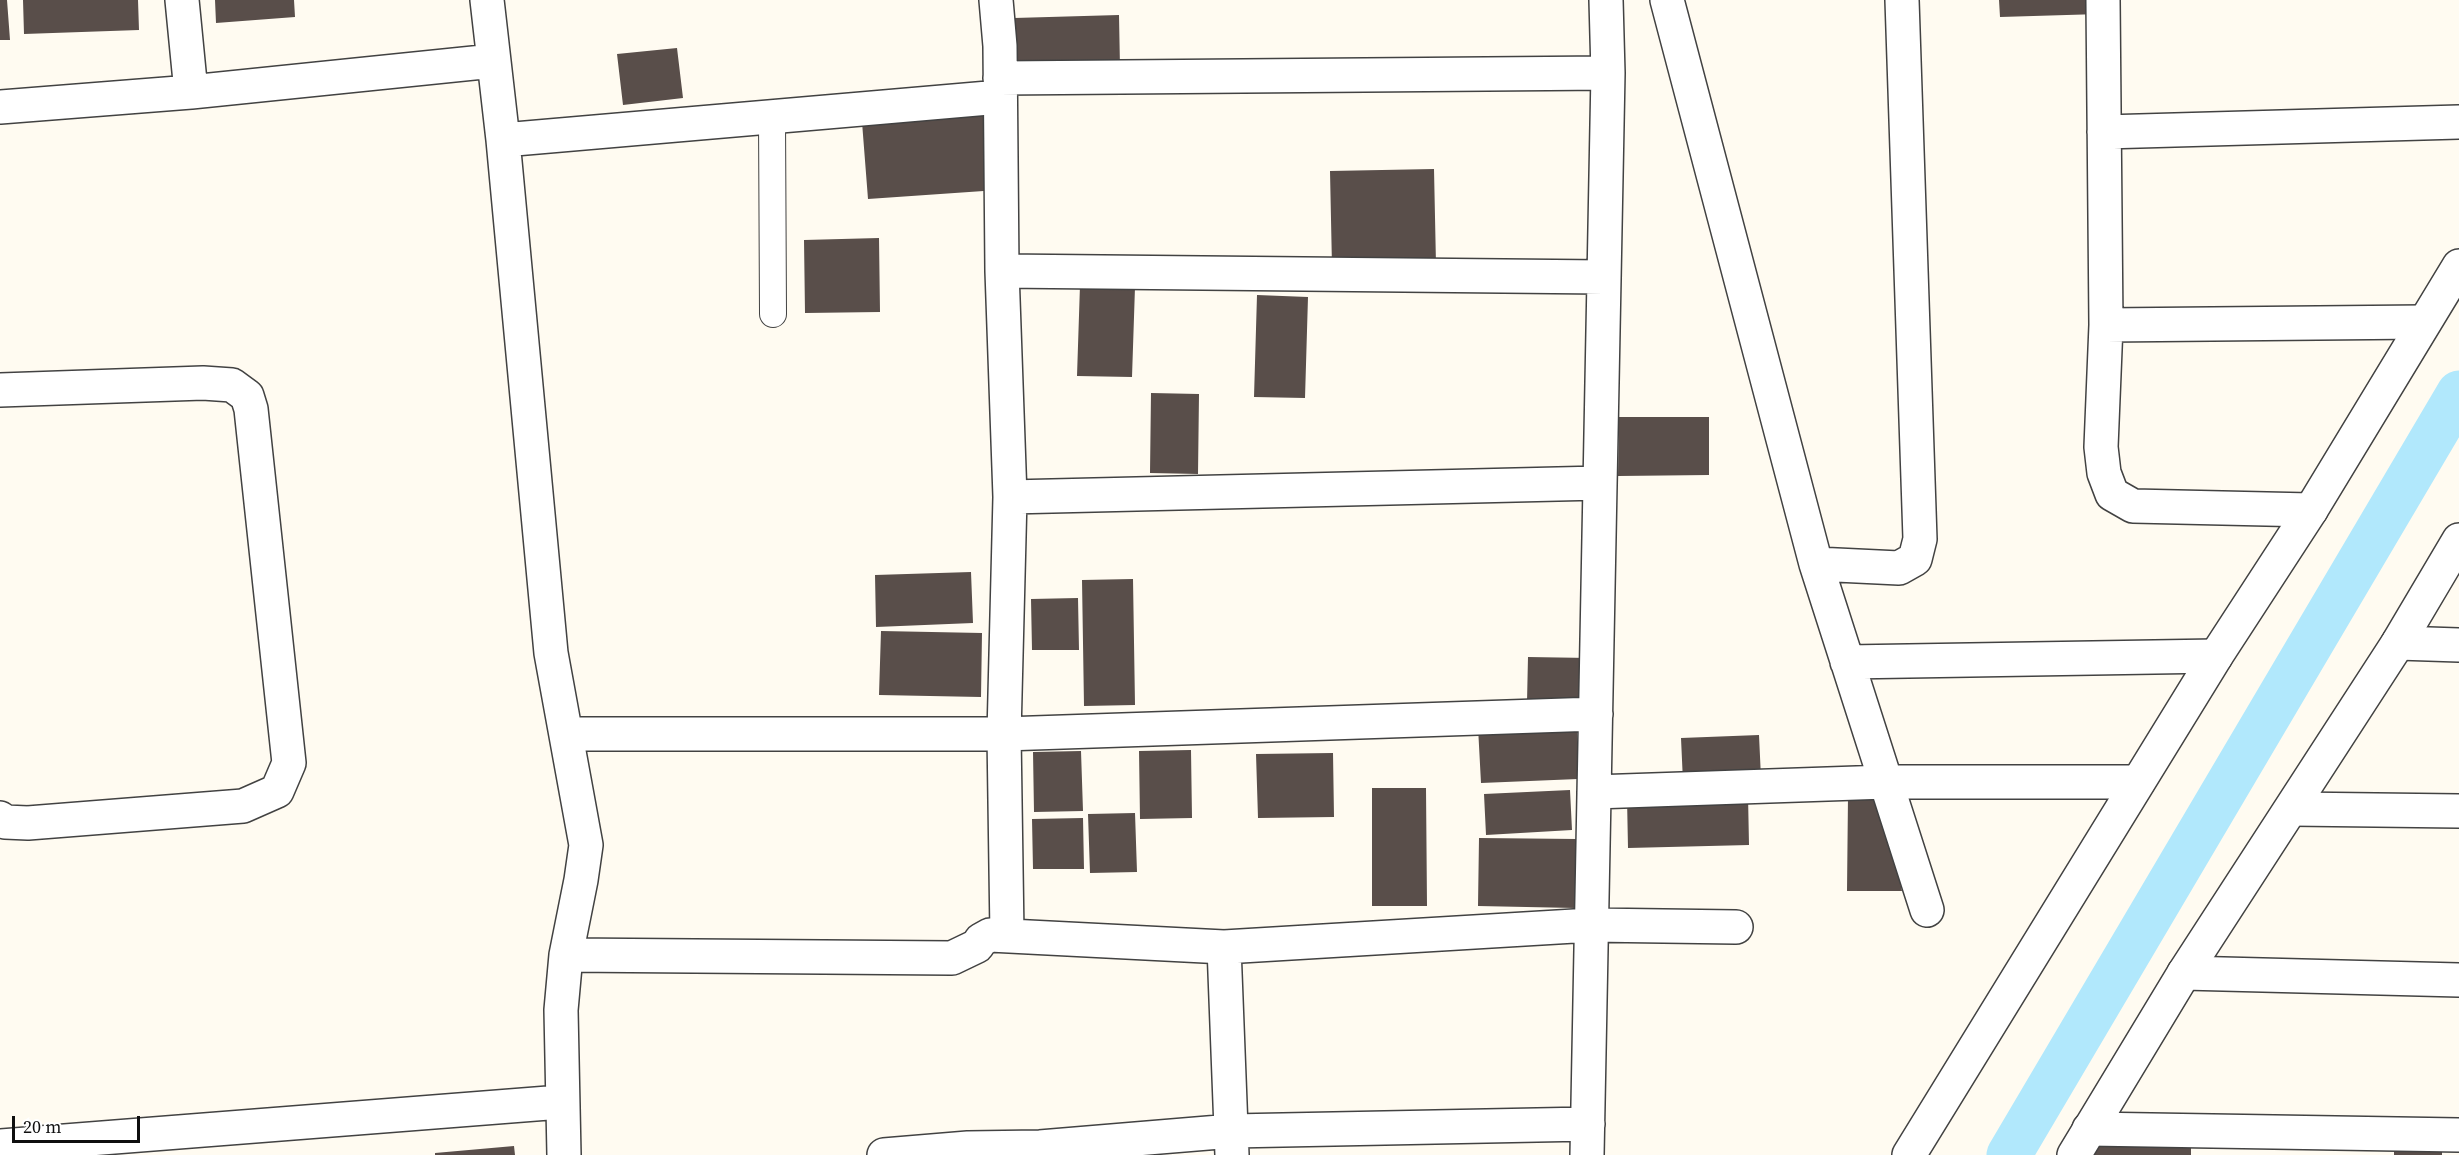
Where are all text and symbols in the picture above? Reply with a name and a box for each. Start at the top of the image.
scale bar [15,1104,142,1142]
text: 20 m [23,1114,61,1139]

